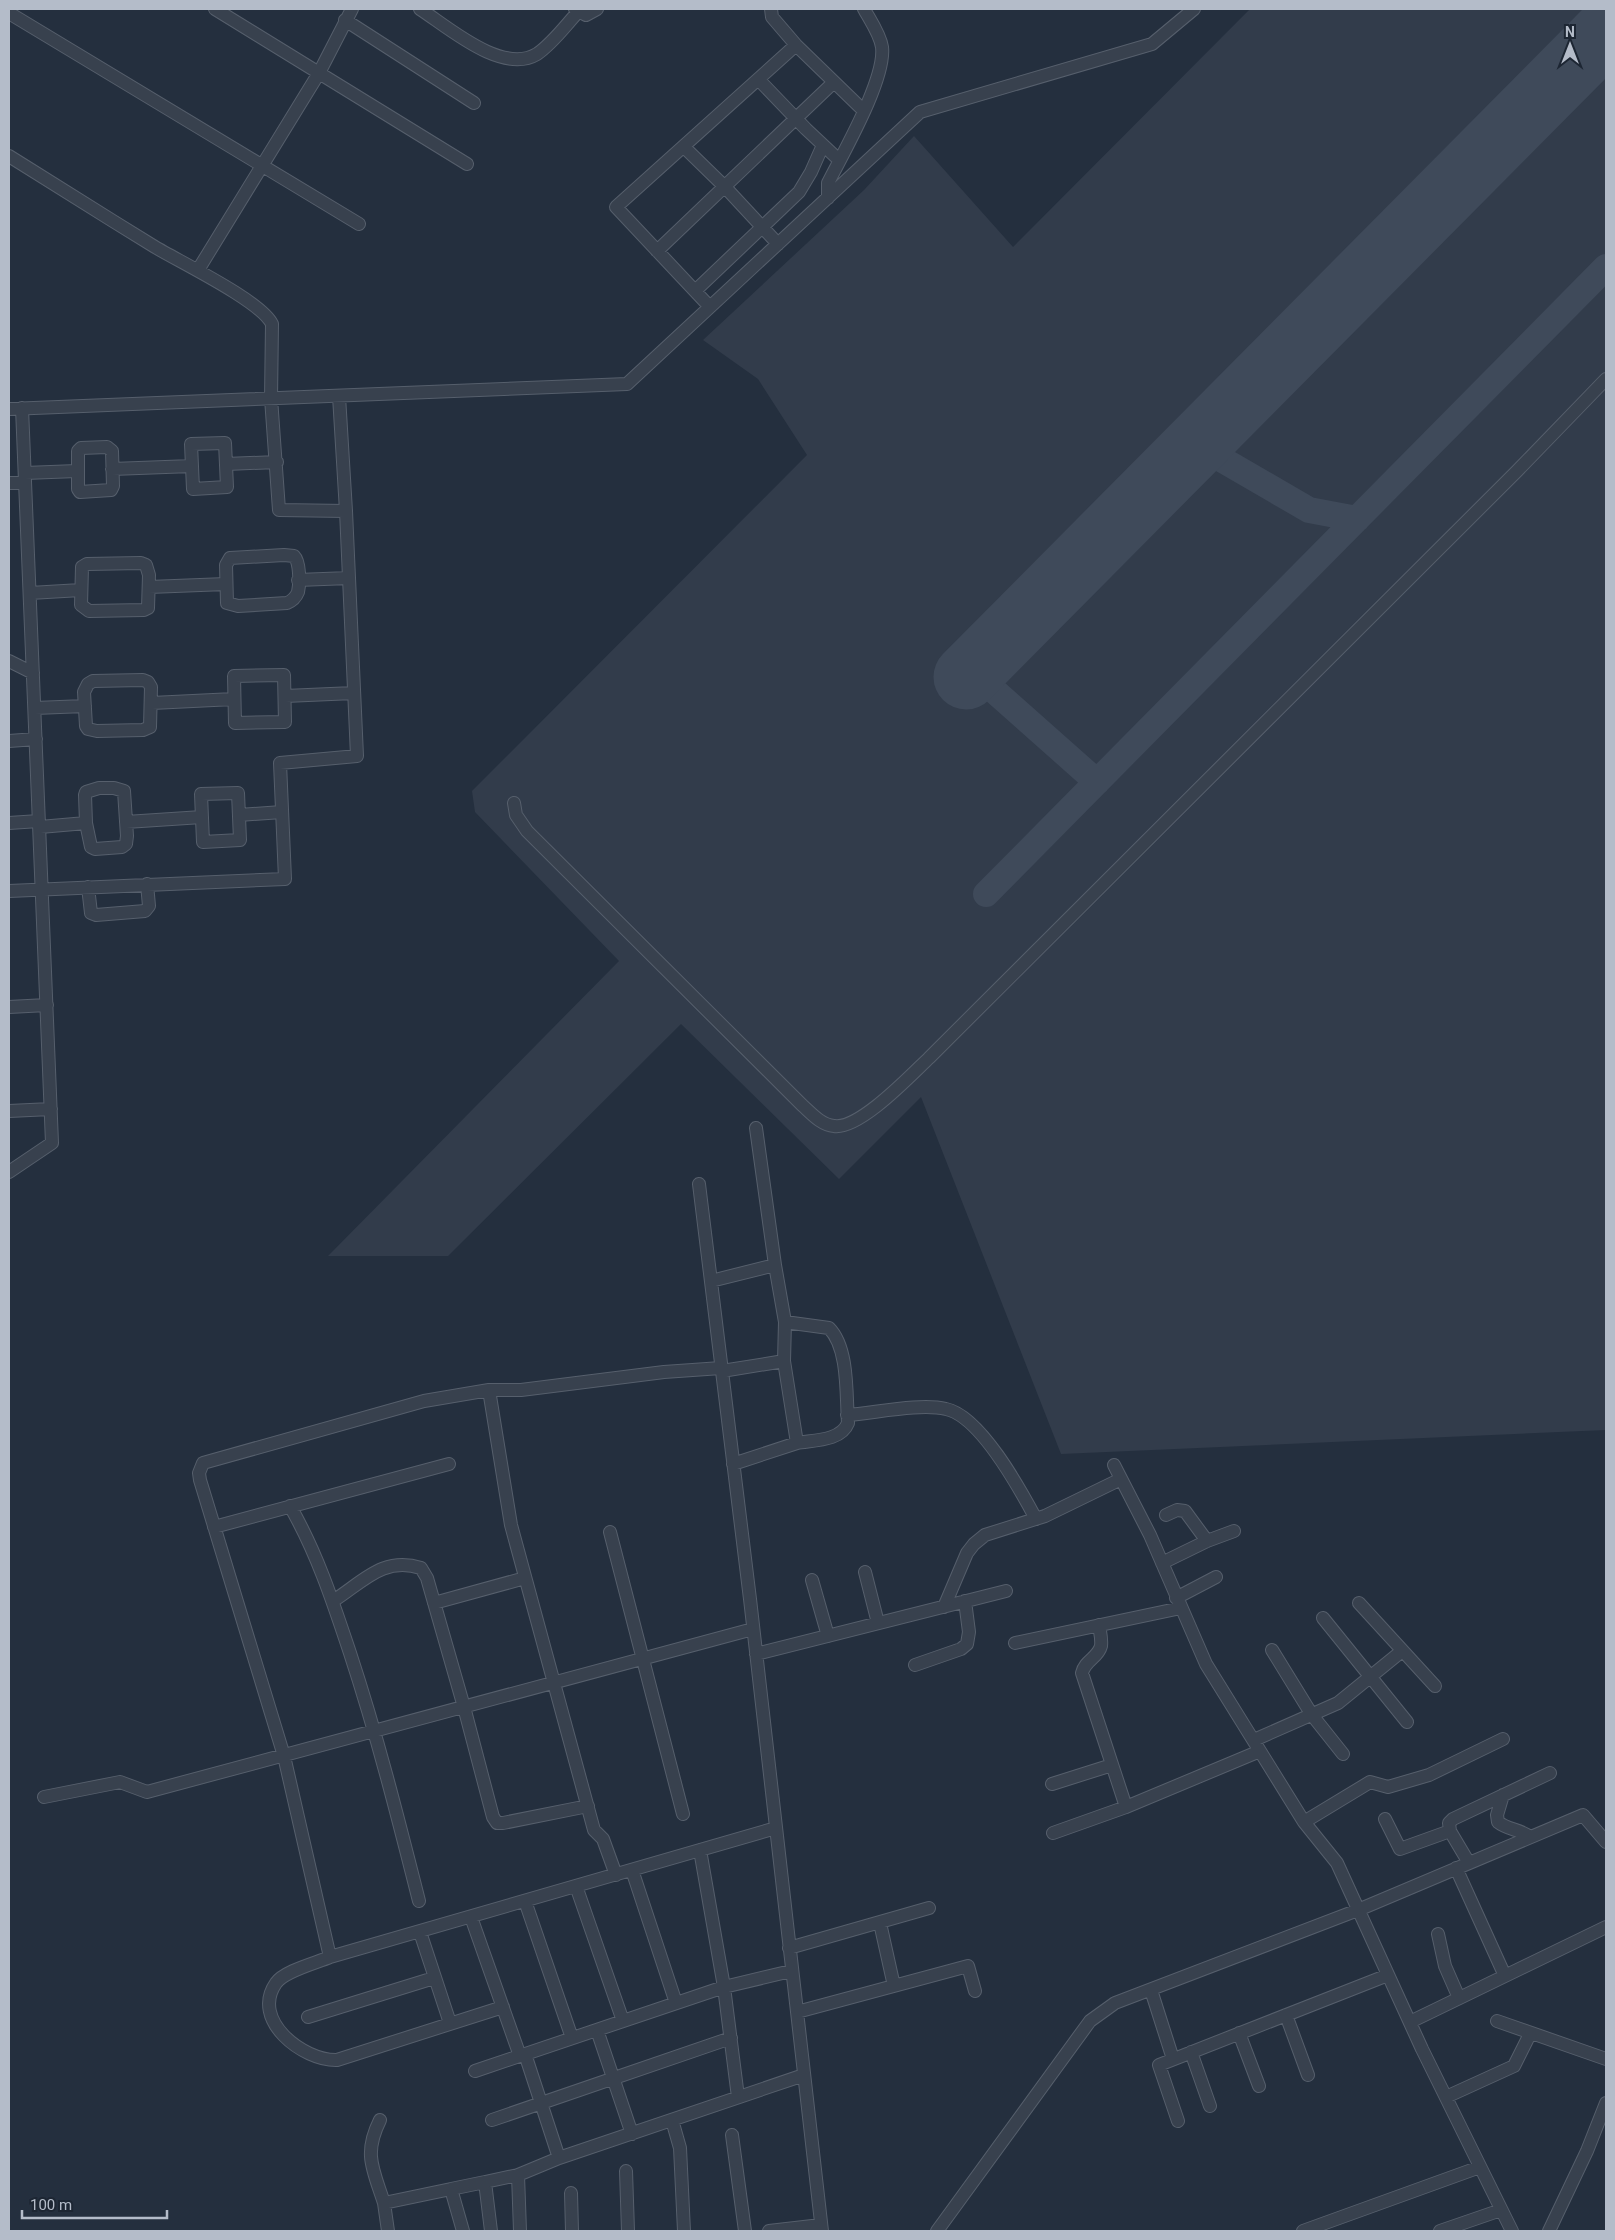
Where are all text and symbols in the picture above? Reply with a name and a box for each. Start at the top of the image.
north arrow [1545,20,1595,70]
text: N [1565,24,1575,40]
scale bar [22,2188,168,2220]
text: 100 m [30,2196,72,2214]

